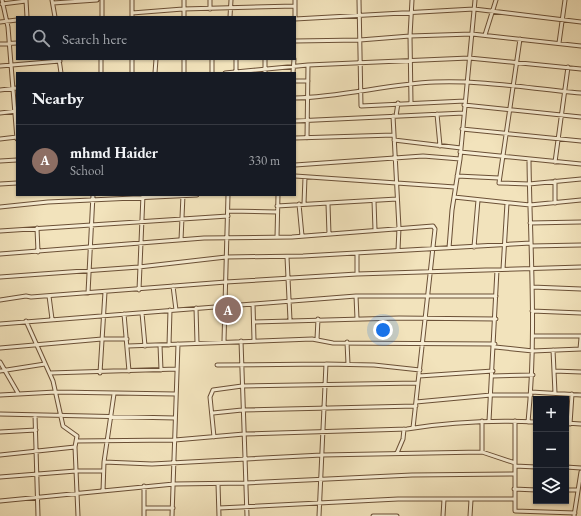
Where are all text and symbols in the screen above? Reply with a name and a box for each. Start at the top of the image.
search box [16,16,296,60]
icon: search [30,27,52,49]
text: Search here [62,29,127,48]
text: Nearby [32,87,84,109]
text: mhmd Haider [70,143,158,162]
text: A [40,152,50,169]
text: 330 m [249,152,280,169]
text: School [70,162,104,179]
pin: A [215,295,241,325]
your location [373,320,393,340]
map controls [533,396,569,504]
button: + [533,396,569,432]
button: − [533,432,569,468]
button: layers [533,468,569,504]

